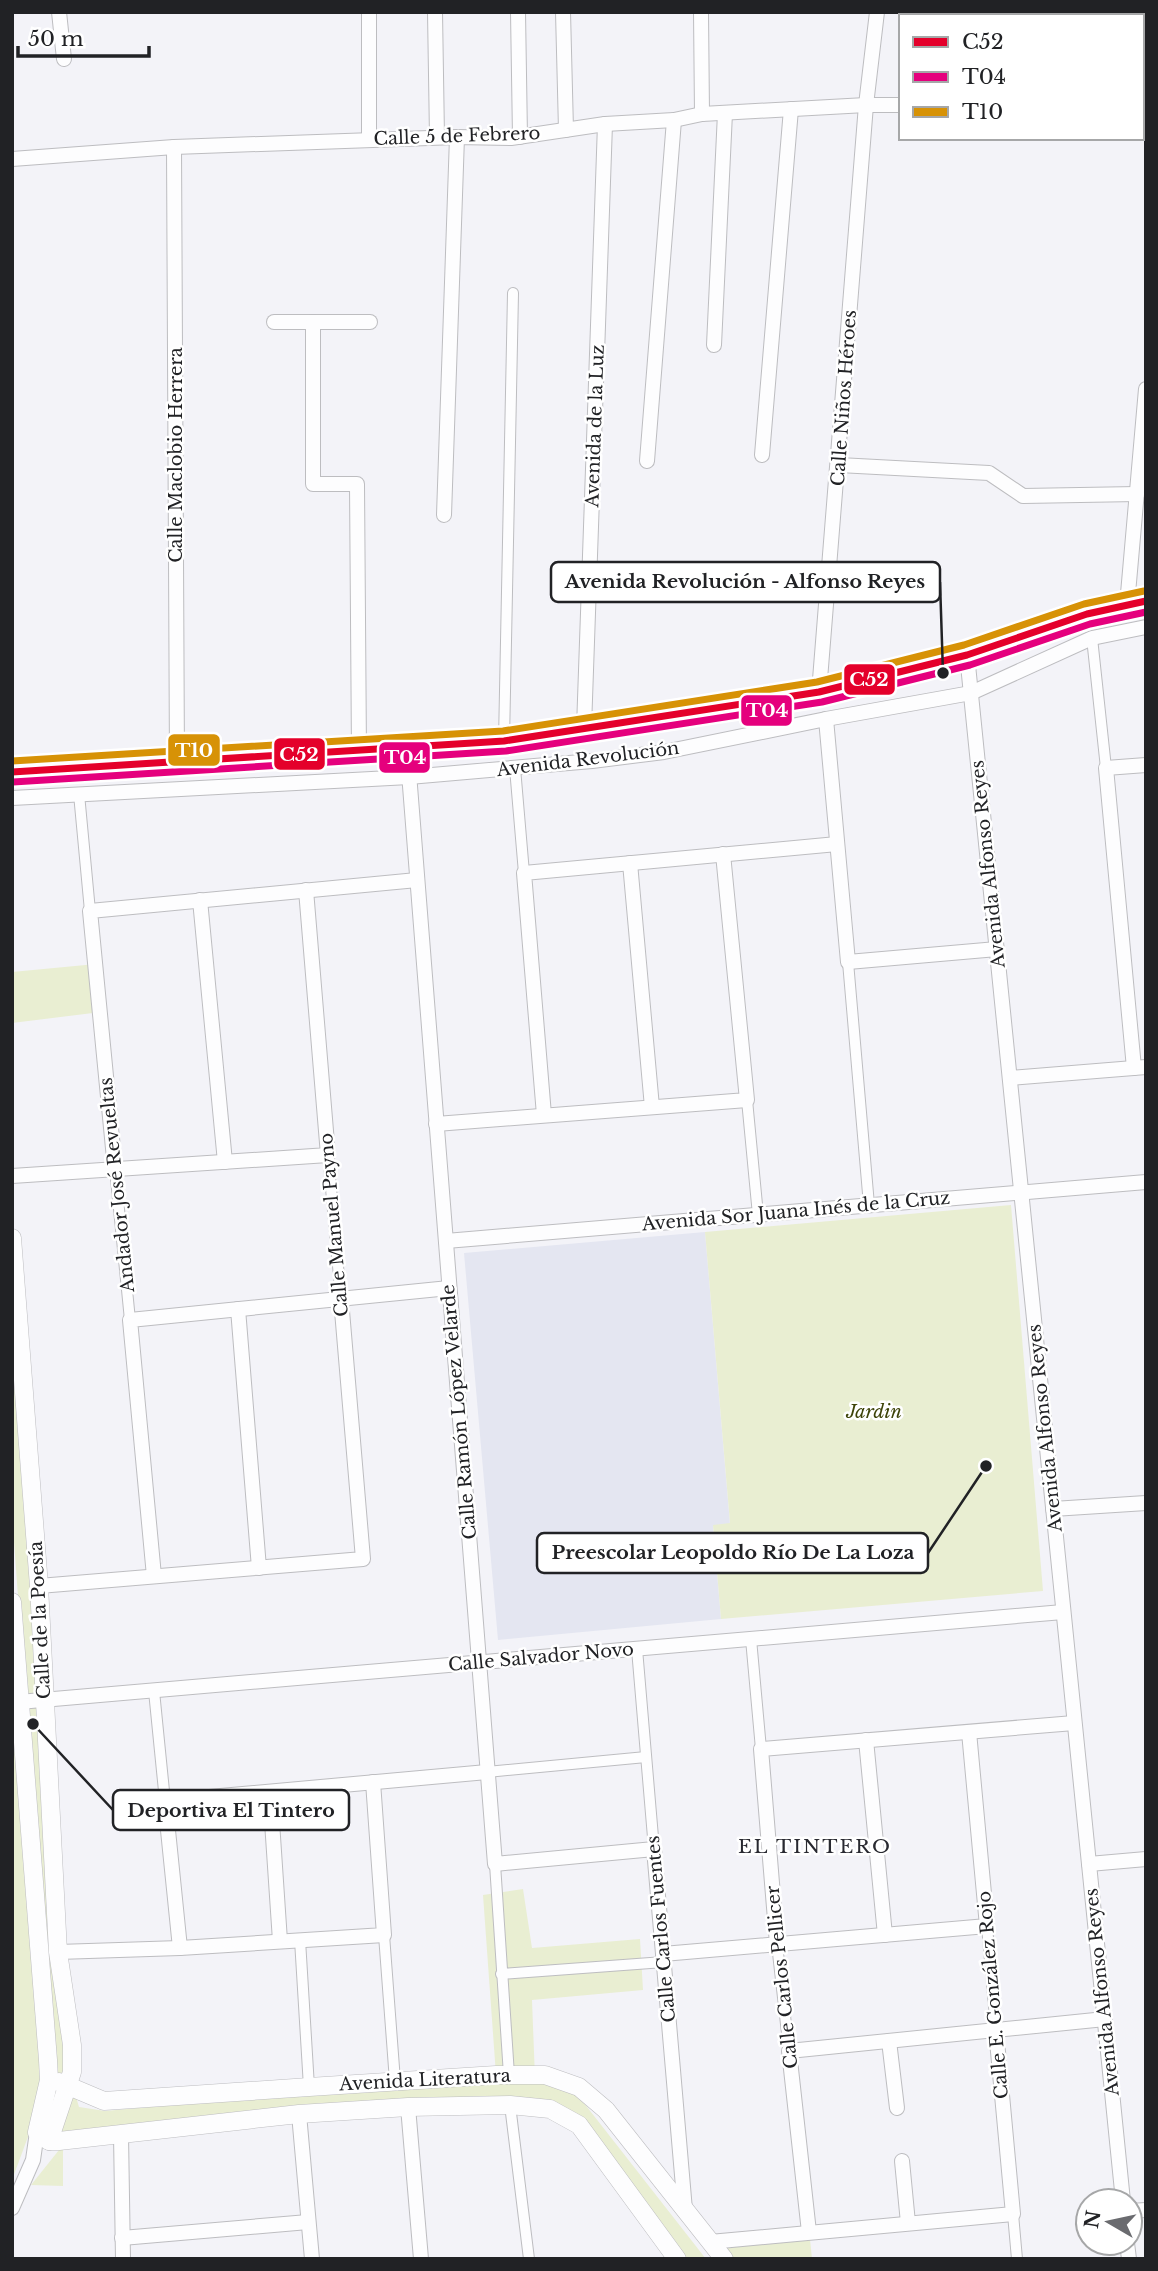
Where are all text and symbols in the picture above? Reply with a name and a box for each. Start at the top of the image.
scale bar [18,14,149,58]
legend [899,14,1144,140]
text: 50 m [28,26,84,52]
text: C52 [962,29,1004,55]
text: T04 [962,64,1006,90]
text: T10 [962,99,1003,125]
street label: Calle 5 de Febrero [373,122,541,150]
street label: Calle Niños Héroes [827,309,861,487]
street label: Avenida de la Luz [581,344,609,509]
street label: Calle Maclobio Herrera [165,347,187,563]
callout: Avenida Revolución - Alfonso Reyes [551,562,940,602]
text: Avenida Revolución - Alfonso Reyes [564,570,925,593]
line badge: C52 [843,663,896,696]
text: C52 [849,668,889,691]
line badge: T04 [740,694,793,727]
text: T04 [746,699,788,722]
line badge: T10 [167,733,221,767]
line badge: C52 [273,737,326,771]
street label: Avenida Revolución [494,737,681,781]
text: T10 [175,739,213,762]
line badge: T04 [378,741,431,774]
text: C52 [279,743,319,766]
text: T04 [384,746,426,769]
street label: Avenida Alfonso Reyes [966,759,1010,970]
street label: Andador José Revueltas [95,1076,139,1295]
street label: Calle Manuel Payno [315,1132,353,1318]
street label: Avenida Sor Juana Inés de la Cruz [640,1187,951,1236]
street label: Calle Ramón López Velarde [437,1284,481,1540]
street label: Avenida Alfonso Reyes [1023,1323,1067,1534]
park label: Jardin [845,1401,902,1423]
callout: Preescolar Leopoldo Río De La Loza [537,1533,928,1573]
street label: Calle de la Poesía [25,1540,55,1700]
text: Preescolar Leopoldo Río De La Loza [552,1541,914,1564]
street label: Calle Salvador Novo [447,1638,635,1676]
callout: Deportiva El Tintero [113,1790,349,1830]
text: Deportiva El Tintero [127,1799,335,1822]
street label: Calle Carlos Fuentes [642,1835,680,2023]
district label: EL TINTERO [738,1835,892,1858]
street label: Calle Carlos Pellicer [761,1884,803,2070]
street label: Avenida Alfonso Reyes [1080,1887,1124,2098]
street label: Calle E. González Rojo [973,1890,1013,2100]
street label: Avenida Literatura [338,2065,511,2096]
north arrow [1074,2187,1144,2257]
text: N [1080,2209,1105,2230]

